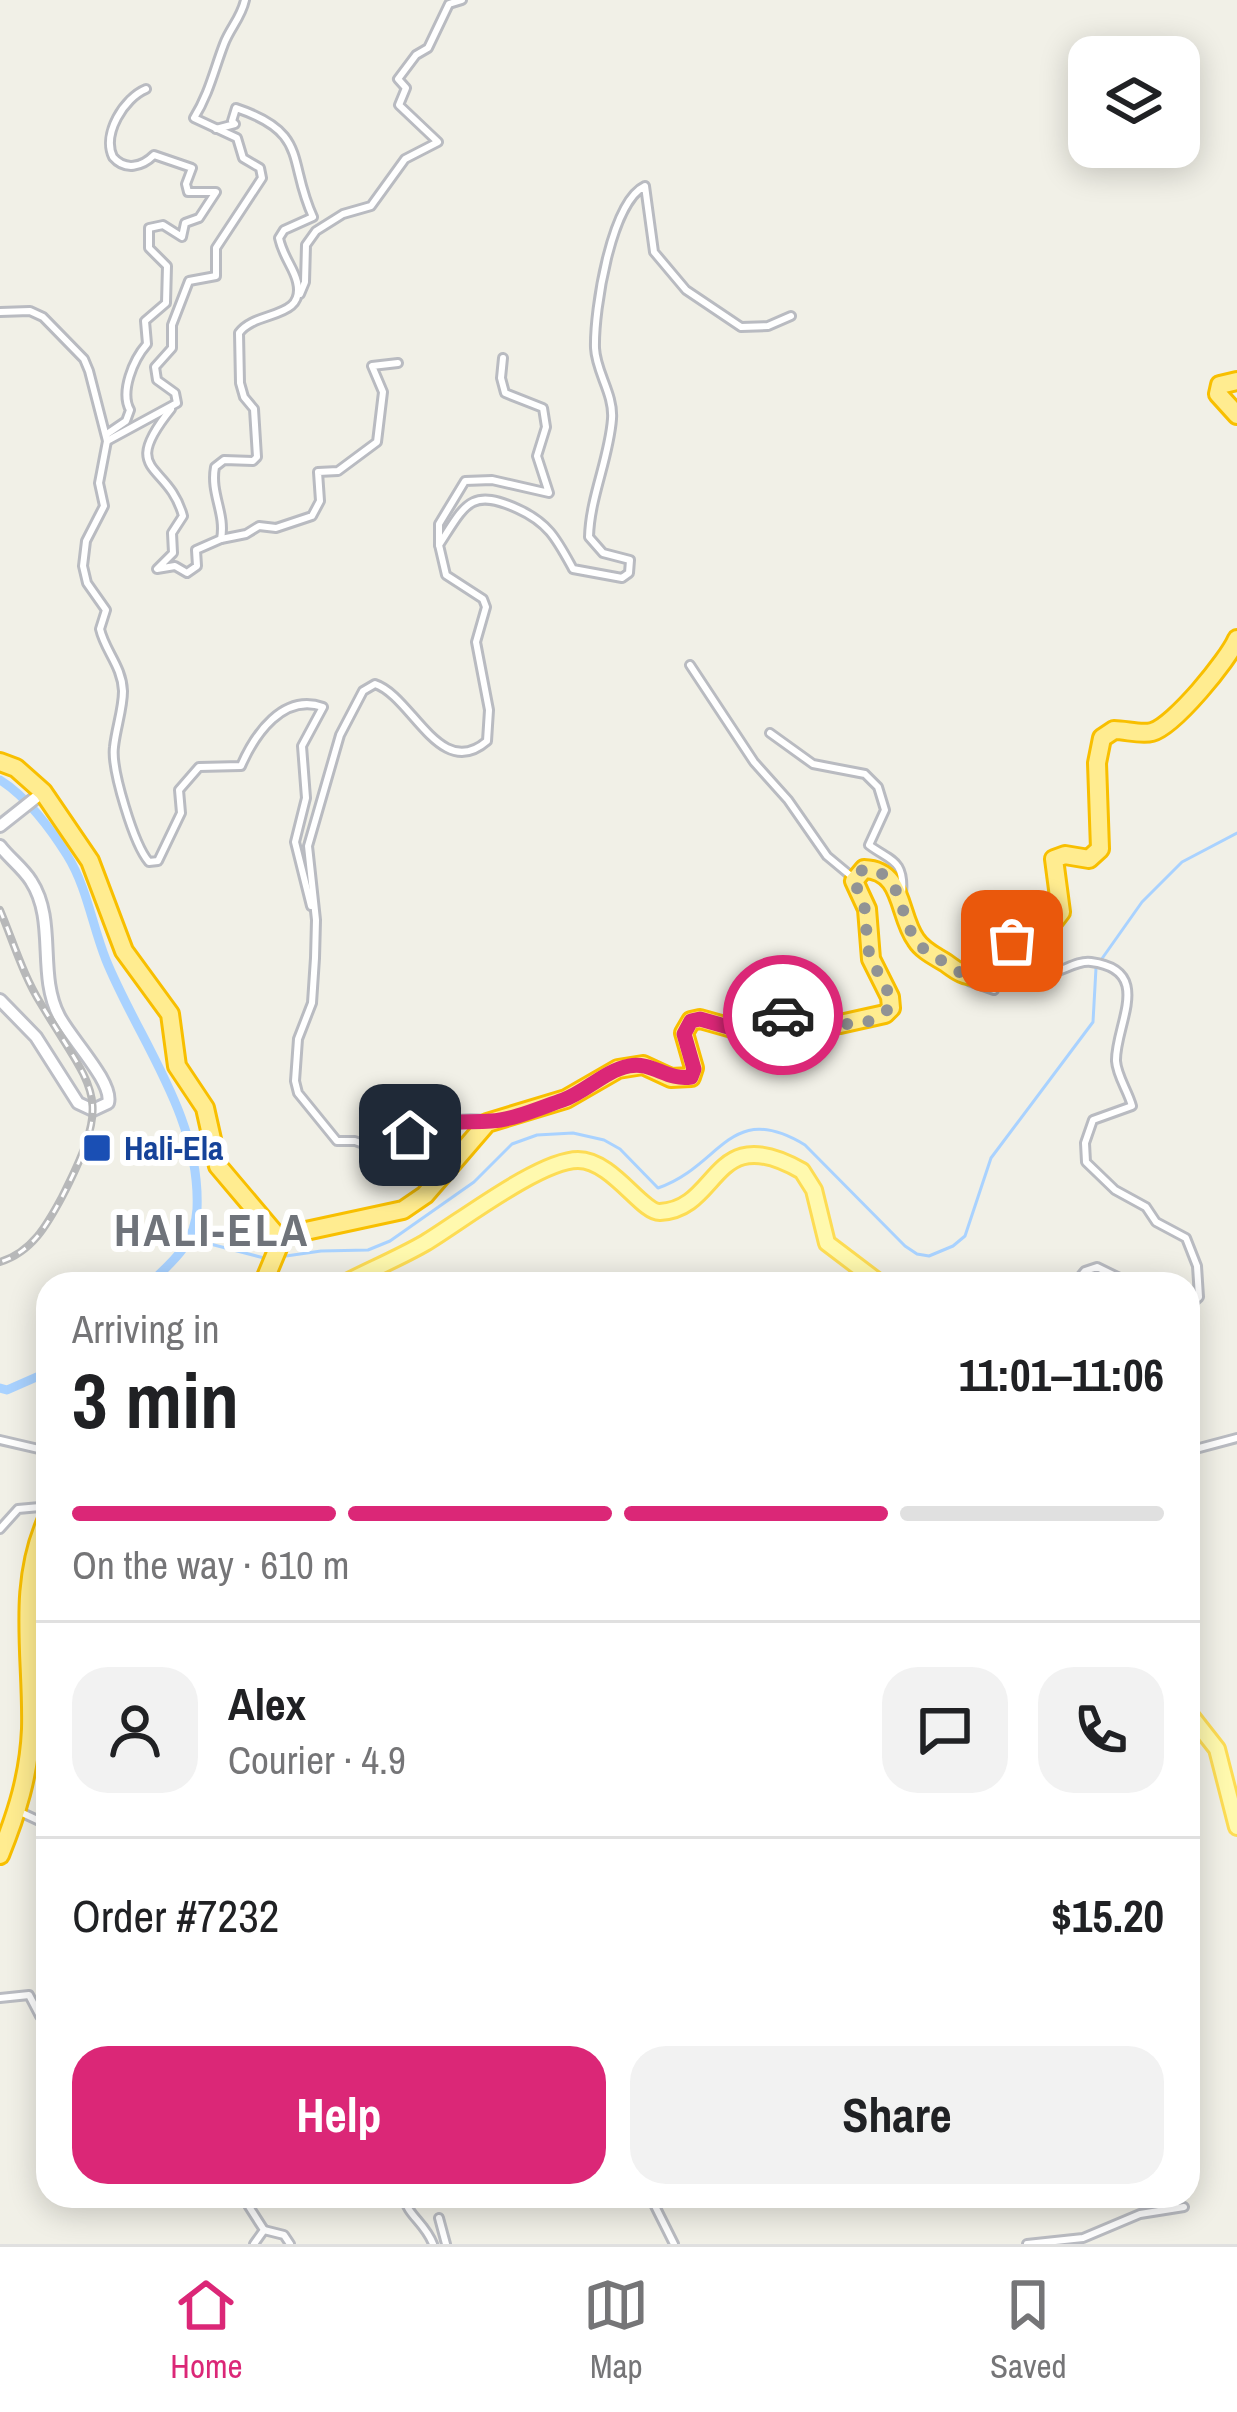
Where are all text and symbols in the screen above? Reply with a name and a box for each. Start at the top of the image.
map controls [1068,36,1200,168]
button: layers [1068,36,1200,168]
pin [961,890,1063,992]
icon: bag [979,908,1045,974]
courier [723,955,843,1075]
icon: car [750,982,816,1048]
pin [359,1084,461,1186]
icon: home [377,1102,443,1168]
place label: Hali-Ela [124,1126,223,1170]
marker: Hali-Ela [81,1132,113,1164]
district label: HALI-ELA [114,1199,310,1260]
text: Arriving in [72,1303,220,1355]
text: 11:01–11:06 [959,1344,1164,1405]
text: 3 min [72,1347,239,1452]
text: On the way · 610 m [72,1539,349,1591]
button: person [72,1667,198,1793]
button: chat [882,1667,1008,1793]
button: phone [1038,1667,1164,1793]
text: Alex [228,1673,306,1734]
text: Courier · 4.9 [228,1734,406,1786]
text: Order #7232 [72,1885,279,1946]
text: $15.20 [1051,1885,1164,1946]
button: Help [72,2046,606,2184]
button: Share [630,2046,1164,2184]
tab: Home [170,2272,243,2388]
tab: Map [583,2272,649,2388]
tab: Saved [990,2272,1067,2388]

